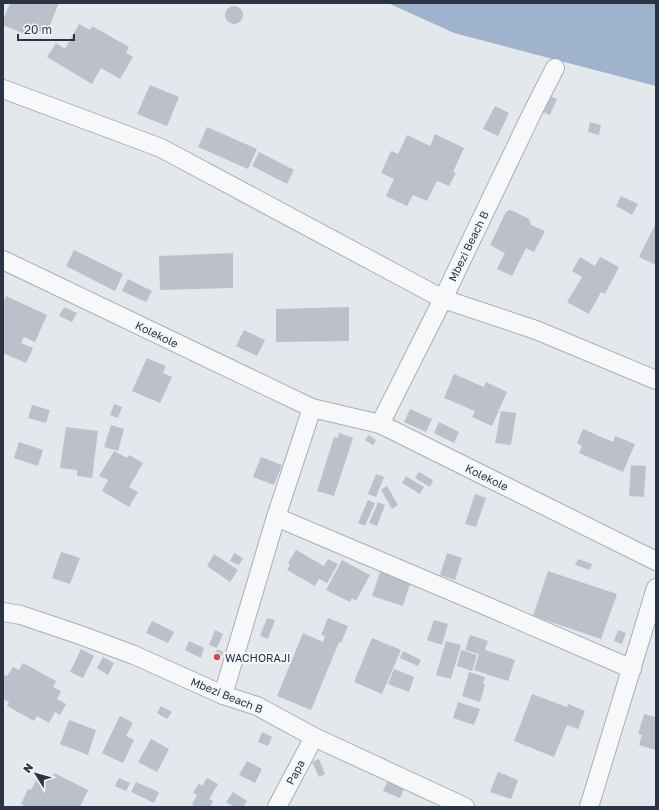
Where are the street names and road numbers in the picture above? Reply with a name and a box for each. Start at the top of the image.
street label: Mbezi Beach B [445,209,491,283]
street label: Kolekole [133,318,181,350]
street label: Kolekole [463,461,511,493]
street label: Mbezi Beach B [189,675,265,715]
street label: Papa [283,757,307,787]

